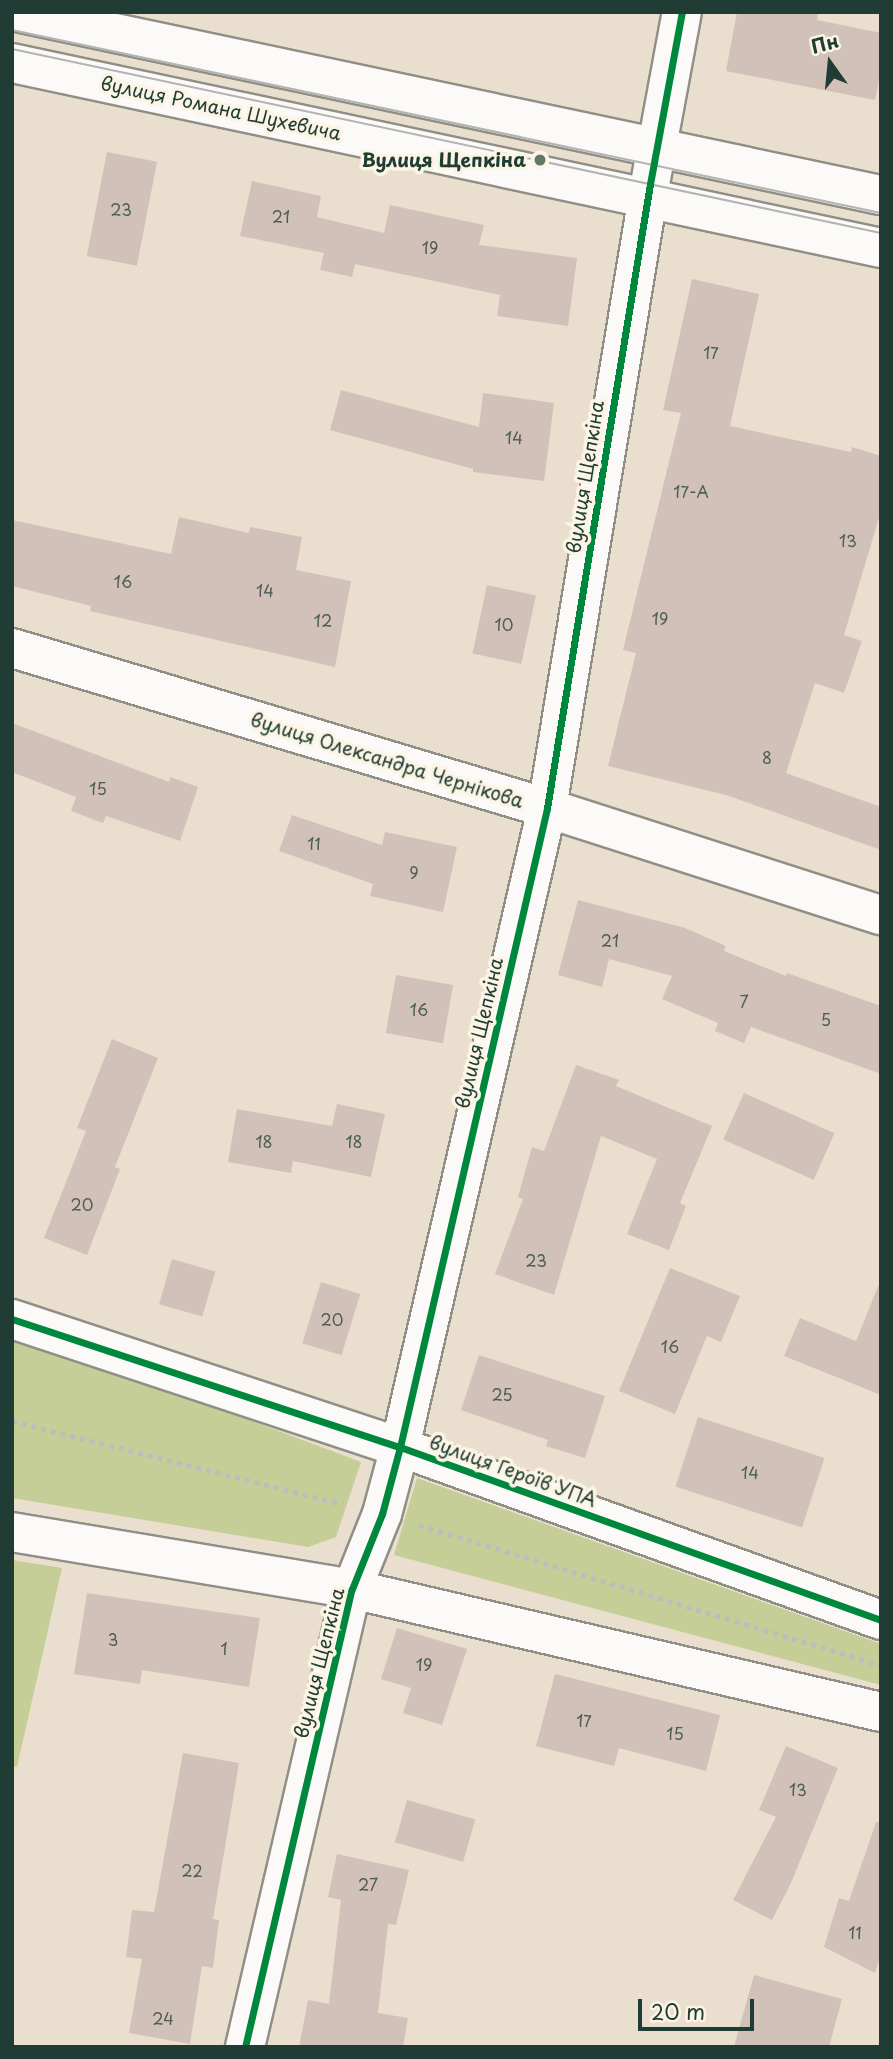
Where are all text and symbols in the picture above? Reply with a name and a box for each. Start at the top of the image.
text: Пн [808,26,841,60]
north arrow [795,28,865,98]
street label: вулиця Романа Шухевича [98,71,344,145]
place label: Вулиця Щепкіна [361,149,526,171]
marker: Вулиця Щепкіна [532,152,548,168]
house number: 23 [110,199,132,219]
house number: 21 [272,206,290,226]
house number: 19 [422,237,438,257]
house number: 17 [703,342,719,362]
street label: вулиця Щепкіна [562,399,608,555]
house number: 14 [505,427,523,447]
house number: 17-А [673,481,709,501]
house number: 13 [839,530,857,550]
house number: 16 [114,571,132,591]
house number: 14 [256,580,274,600]
house number: 19 [652,608,668,628]
house number: 12 [314,610,332,630]
house number: 10 [495,614,513,634]
street label: вулиця Олександра Чернікова [247,707,527,813]
house number: 8 [762,747,772,767]
house number: 15 [89,778,107,798]
house number: 11 [307,833,321,853]
house number: 9 [409,862,419,882]
house number: 21 [601,930,619,950]
street label: вулиця Щепкіна [450,955,508,1111]
house number: 7 [739,991,749,1011]
house number: 16 [410,999,428,1019]
house number: 5 [821,1009,831,1029]
house number: 18 [255,1131,273,1151]
house number: 18 [345,1131,363,1151]
house number: 20 [71,1194,93,1214]
house number: 23 [525,1250,547,1270]
house number: 20 [321,1309,343,1329]
house number: 16 [661,1336,679,1356]
house number: 25 [491,1384,513,1404]
street label: вулиця Героїв УПА [426,1430,600,1512]
house number: 14 [741,1462,759,1482]
street label: вулиця Щепкіна [289,1585,349,1741]
house number: 3 [108,1629,118,1649]
house number: 1 [220,1638,228,1658]
house number: 19 [416,1654,432,1674]
house number: 17 [576,1710,592,1730]
house number: 15 [666,1723,684,1743]
house number: 13 [789,1779,807,1799]
house number: 22 [181,1860,203,1880]
house number: 27 [358,1874,378,1894]
house number: 11 [848,1922,862,1942]
scale bar [641,1986,756,2030]
text: 20 m [651,1995,705,2027]
house number: 24 [152,2008,174,2028]

